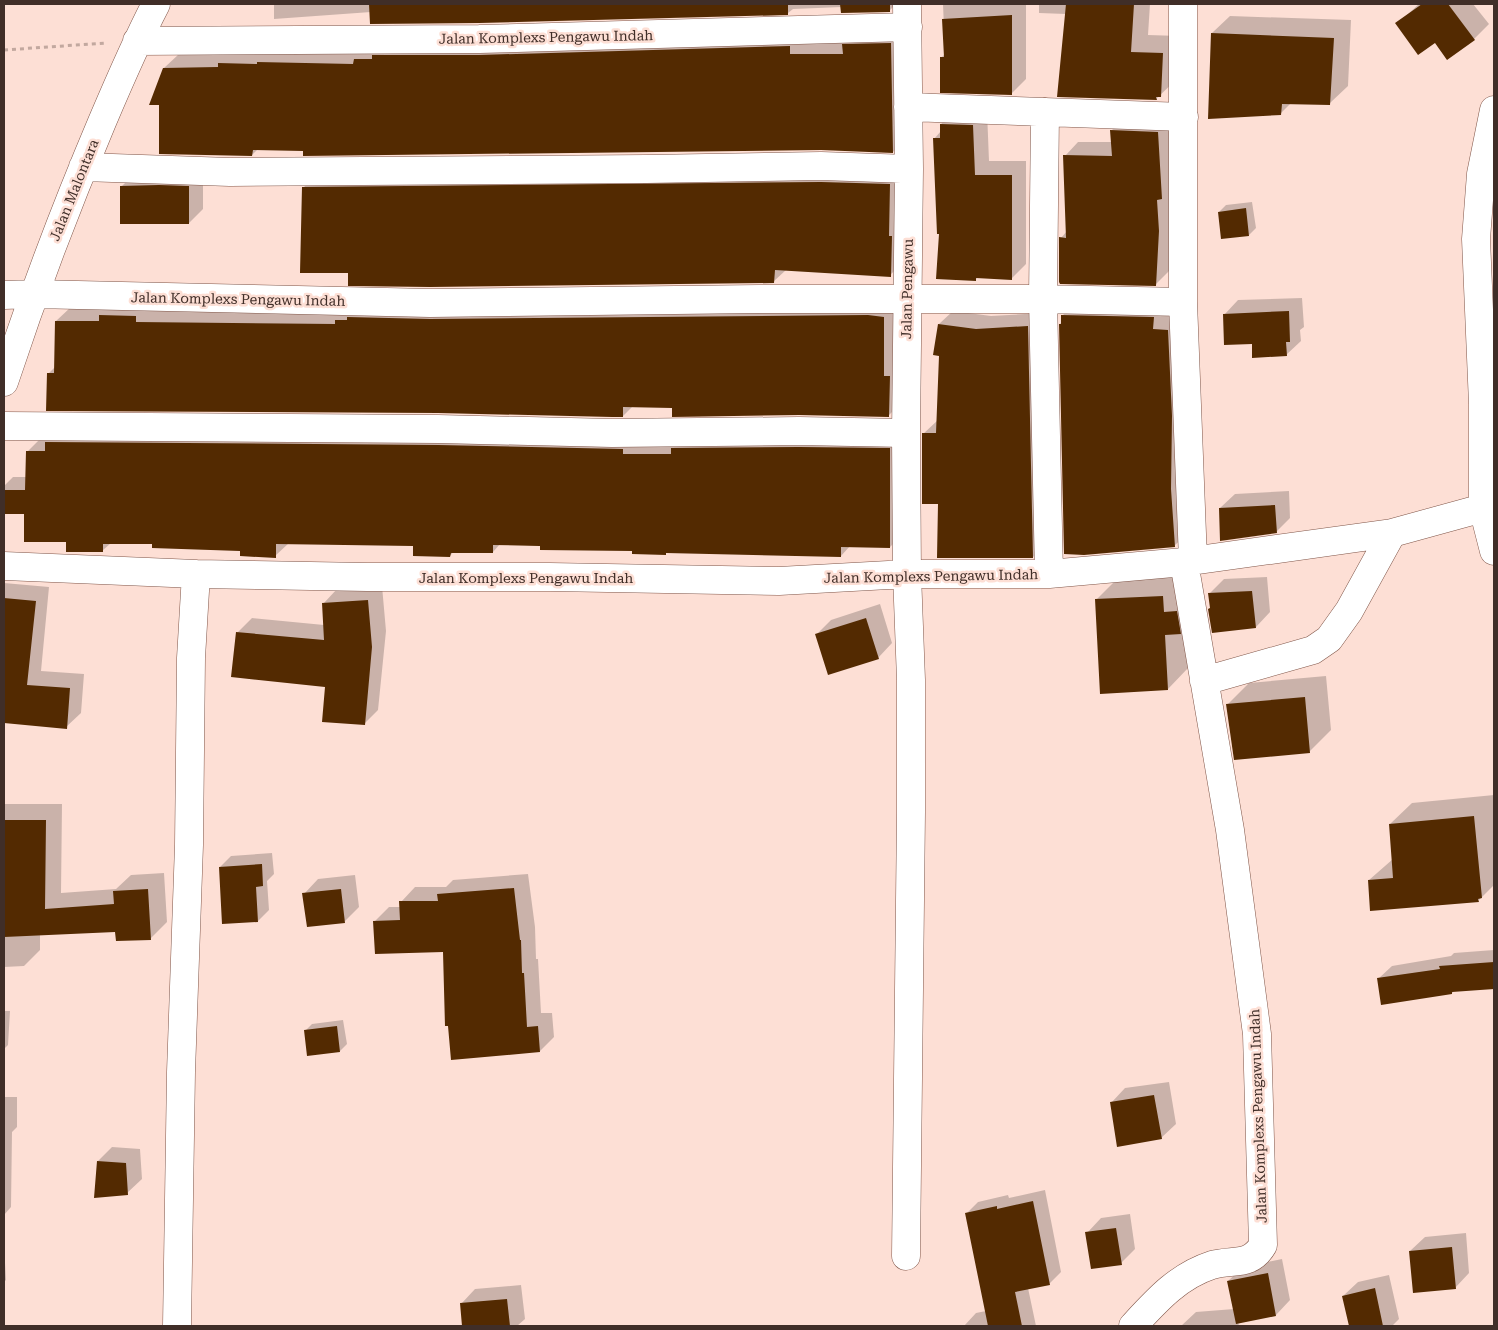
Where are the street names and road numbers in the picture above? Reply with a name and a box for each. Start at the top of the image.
street label: Jalan Komplexs Pengawu Indah [439,27,653,47]
street label: Jalan Malontara [46,136,102,243]
street label: Jalan Pengawu [898,238,916,339]
street label: Jalan Komplexs Pengawu Indah [131,289,345,309]
street label: Jalan Komplexs Pengawu Indah [824,566,1038,586]
street label: Jalan Komplexs Pengawu Indah [419,570,633,586]
street label: Jalan Komplexs Pengawu Indah [1246,1008,1270,1224]

